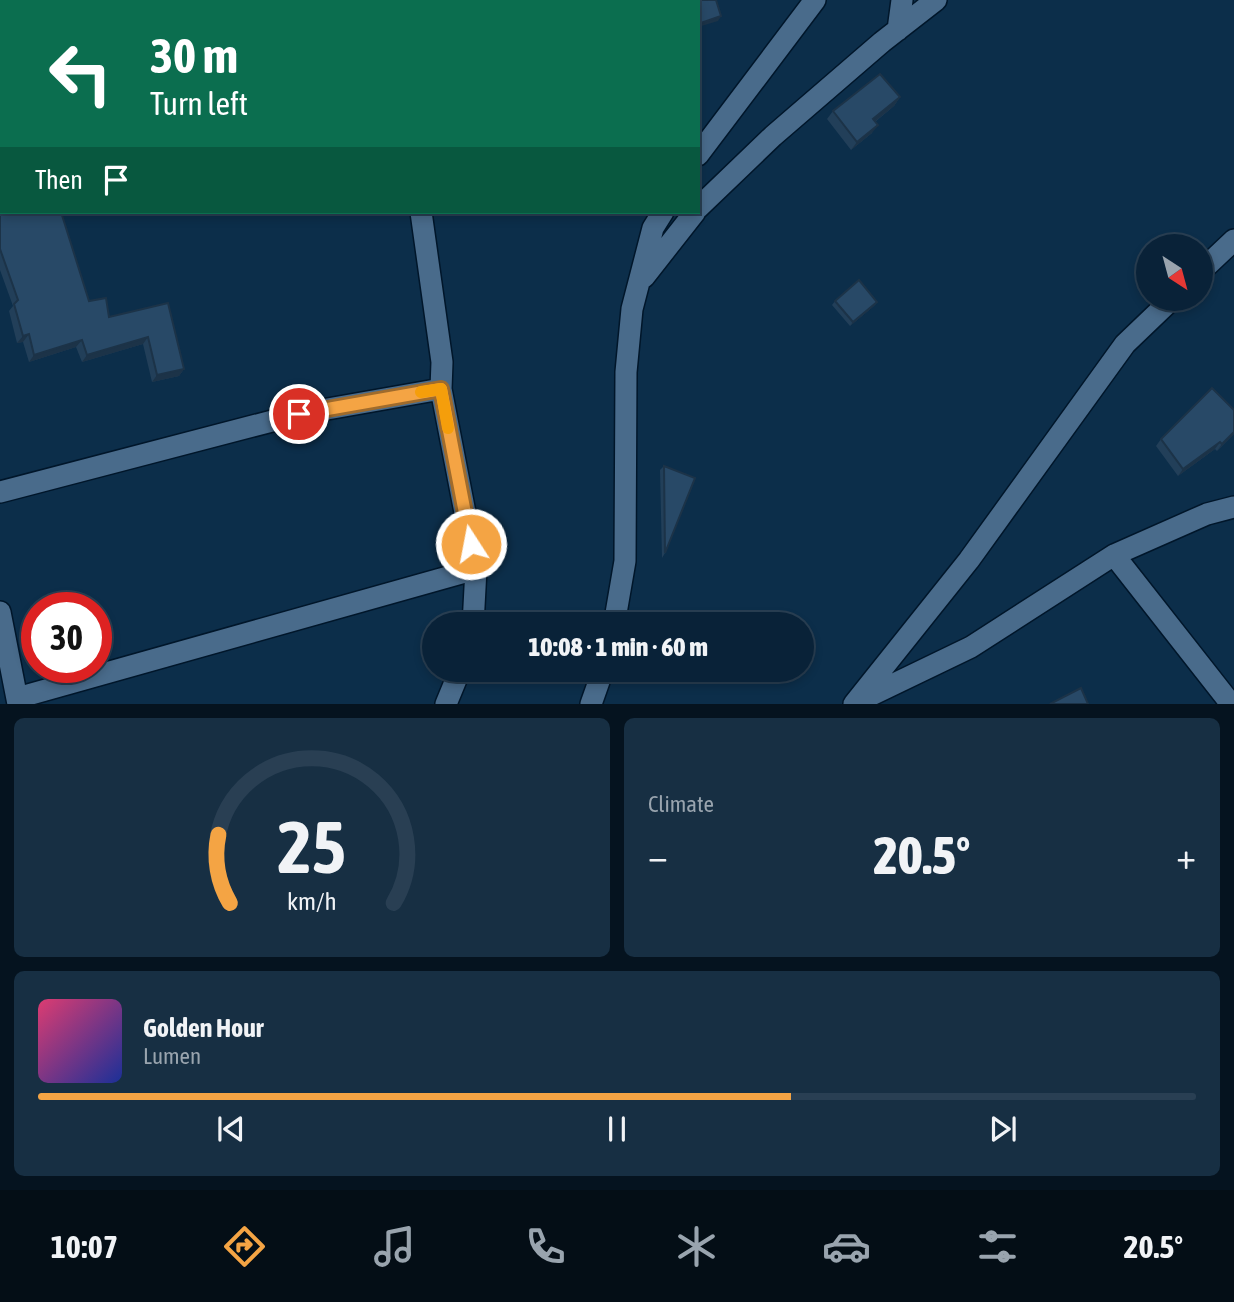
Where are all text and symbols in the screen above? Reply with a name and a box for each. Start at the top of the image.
text: 30 m [150,27,238,83]
icon: left [35,28,126,119]
text: Turn left [150,85,248,122]
icon: arrive [97,161,135,199]
text: Then [35,165,83,195]
north arrow [1136,234,1213,312]
map controls [1136,234,1213,311]
pin [269,384,329,444]
icon: arrive [280,395,318,433]
position arrow [434,507,508,581]
speed limit sign: 30 [21,592,112,683]
text: 10:08 · 1 min · 60 m [528,632,708,662]
text: Climate [648,791,714,817]
text: 25 [278,806,346,889]
text: 20.5° [874,825,970,885]
text: − [648,834,668,877]
text: + [1176,834,1196,877]
text: km/h [287,887,337,915]
text: Golden Hour [143,1013,263,1043]
text: Lumen [143,1043,201,1069]
icon: previous [212,1110,250,1148]
icon: pause [598,1110,636,1148]
icon: next [984,1110,1022,1148]
icon: directions [220,1222,269,1271]
icon: music [370,1222,419,1271]
icon: phone [521,1222,570,1271]
icon: climate [672,1222,721,1271]
icon: car [822,1222,871,1271]
icon: filters [973,1222,1022,1271]
text: 10:07 [51,1228,118,1265]
text: 20.5° [1123,1228,1183,1265]

